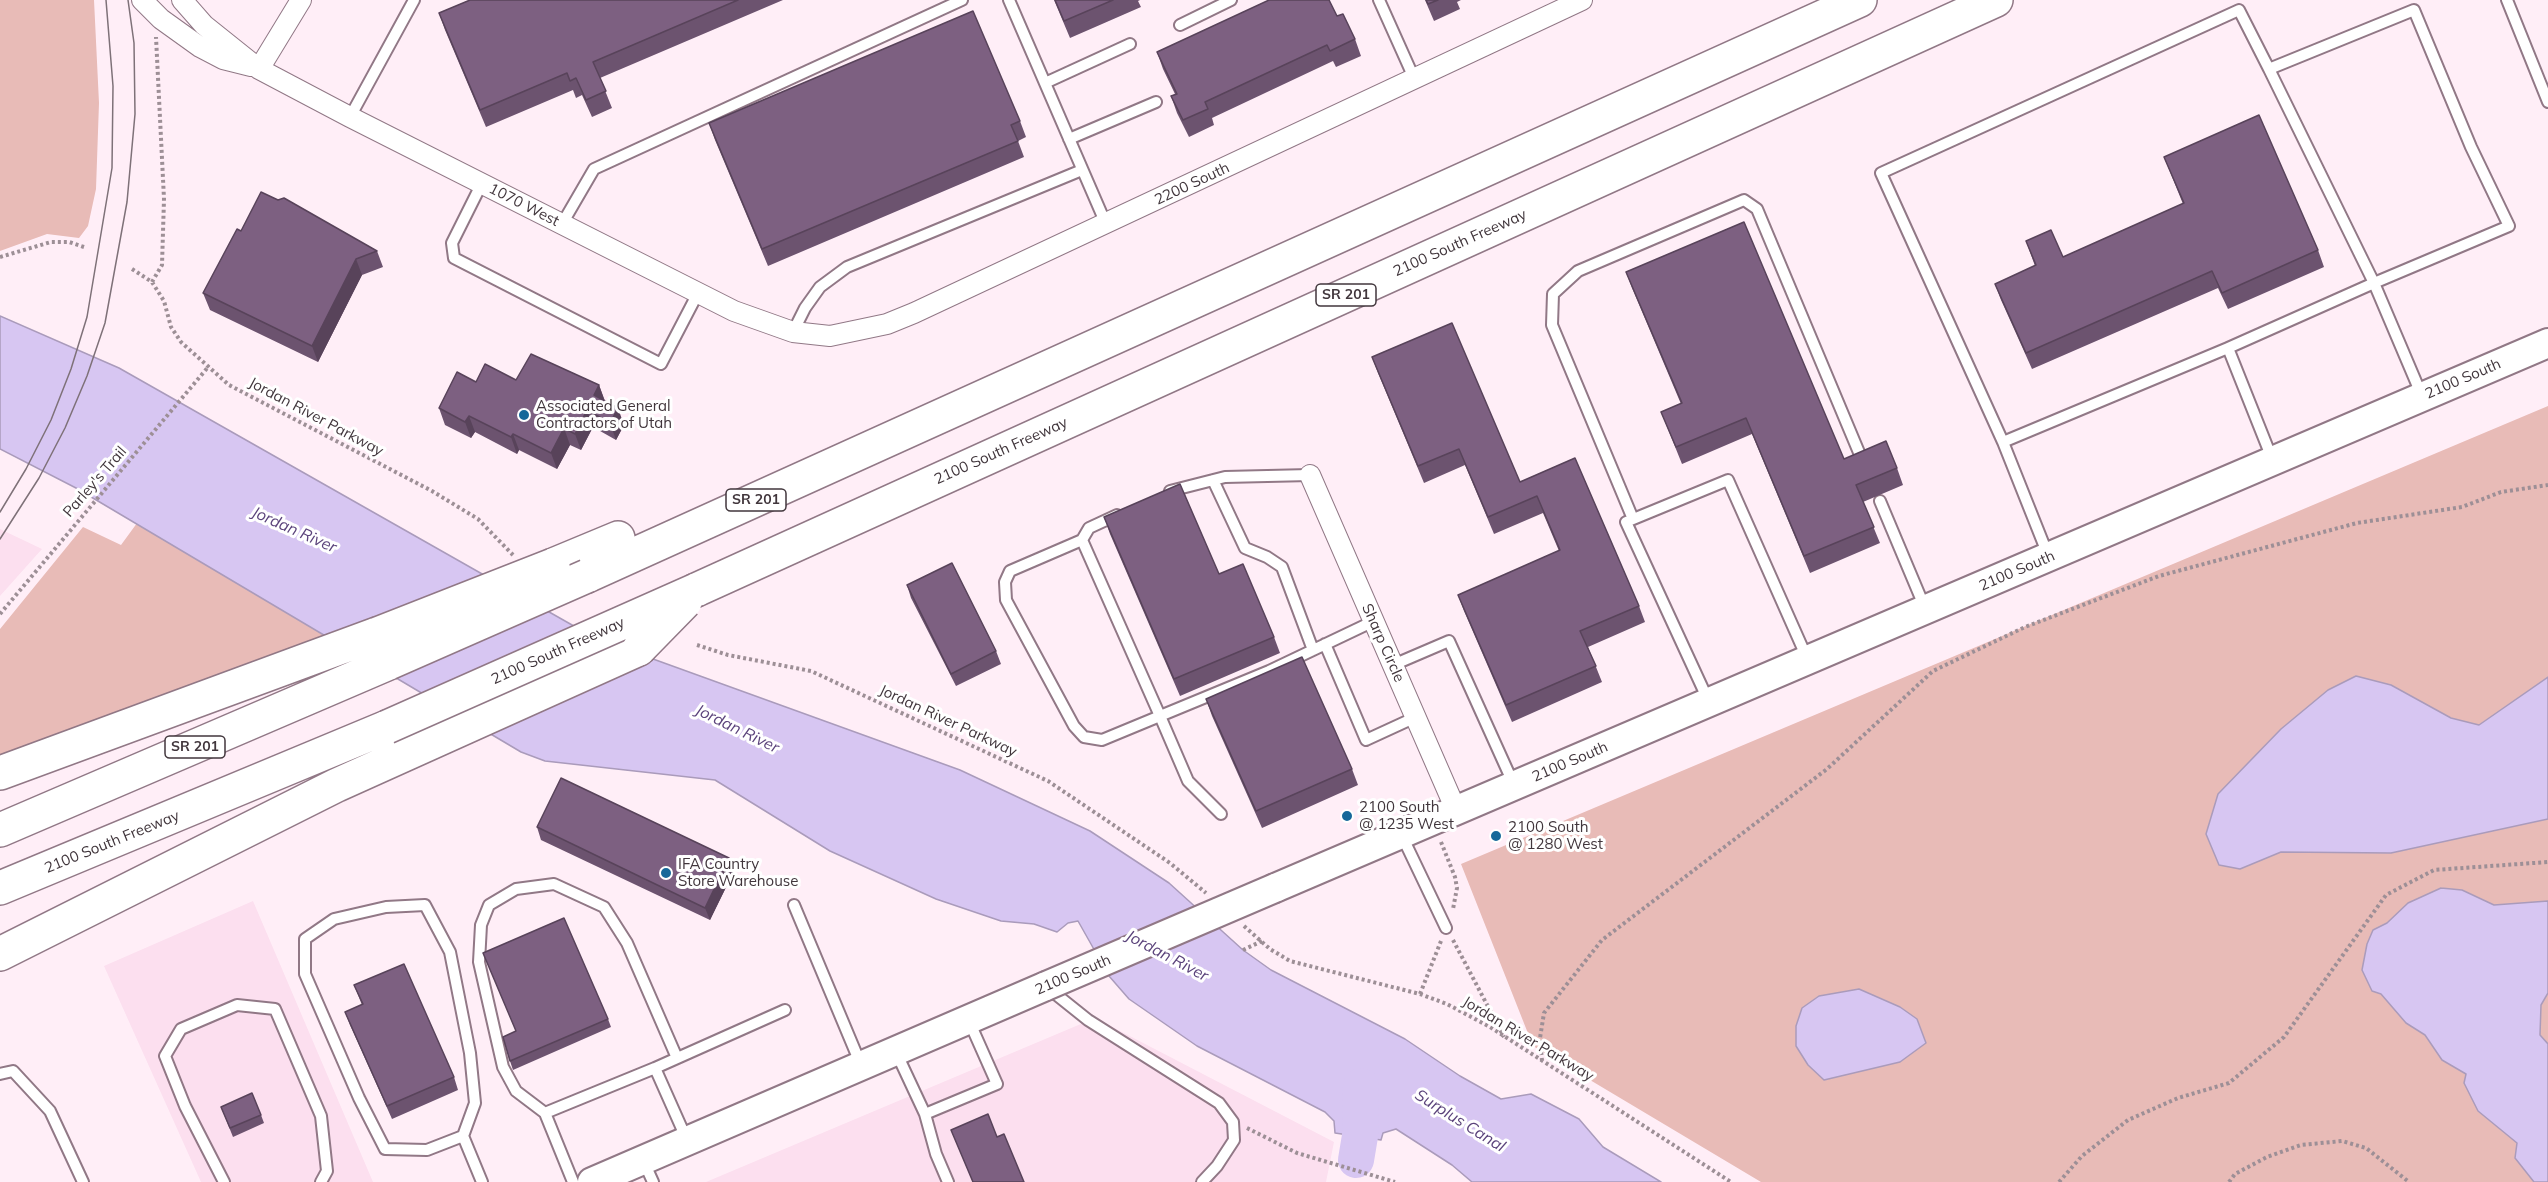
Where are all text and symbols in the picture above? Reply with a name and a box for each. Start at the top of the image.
street label: 2200 South [1152,159,1232,209]
street label: 1070 West [486,180,562,230]
street label: 2100 South Freeway [1391,205,1529,281]
road number: SR 201 [1316,284,1376,306]
street label: 2100 South [2422,355,2504,403]
street label: Jordan River Parkway [246,374,386,460]
place label: Associated General Contractors of Utah [536,397,672,432]
marker: Associated General Contractors of Utah [517,408,531,422]
street label: 2100 South Freeway [932,413,1070,489]
street label: Parley's Trail [59,443,131,521]
road number: SR 201 [726,489,786,511]
water label: Jordan River [249,503,339,557]
street label: 2100 South [1976,547,2058,595]
street label: Sharp Circle [1358,601,1408,685]
street label: 2100 South Freeway [489,613,627,689]
street label: Jordan River Parkway [876,681,1020,761]
water label: Jordan River [692,701,782,757]
road number: SR 201 [165,736,225,758]
street label: 2100 South [1529,738,1611,786]
place label: 2100 South @ 1235 West [1359,798,1454,833]
street label: 2100 South Freeway [42,807,182,877]
marker: 2100 South @ 1235 West [1340,809,1354,823]
place label: 2100 South @ 1280 West [1508,818,1603,853]
marker: 2100 South @ 1280 West [1489,829,1503,843]
place label: IFA Country Store Warehouse [678,855,798,890]
marker: IFA Country Store Warehouse [659,866,673,880]
water label: Jordan River [1122,926,1212,986]
street label: 2100 South [1032,951,1114,999]
street label: Jordan River Parkway [1459,993,1597,1085]
water label: Surplus Canal [1411,1086,1509,1156]

